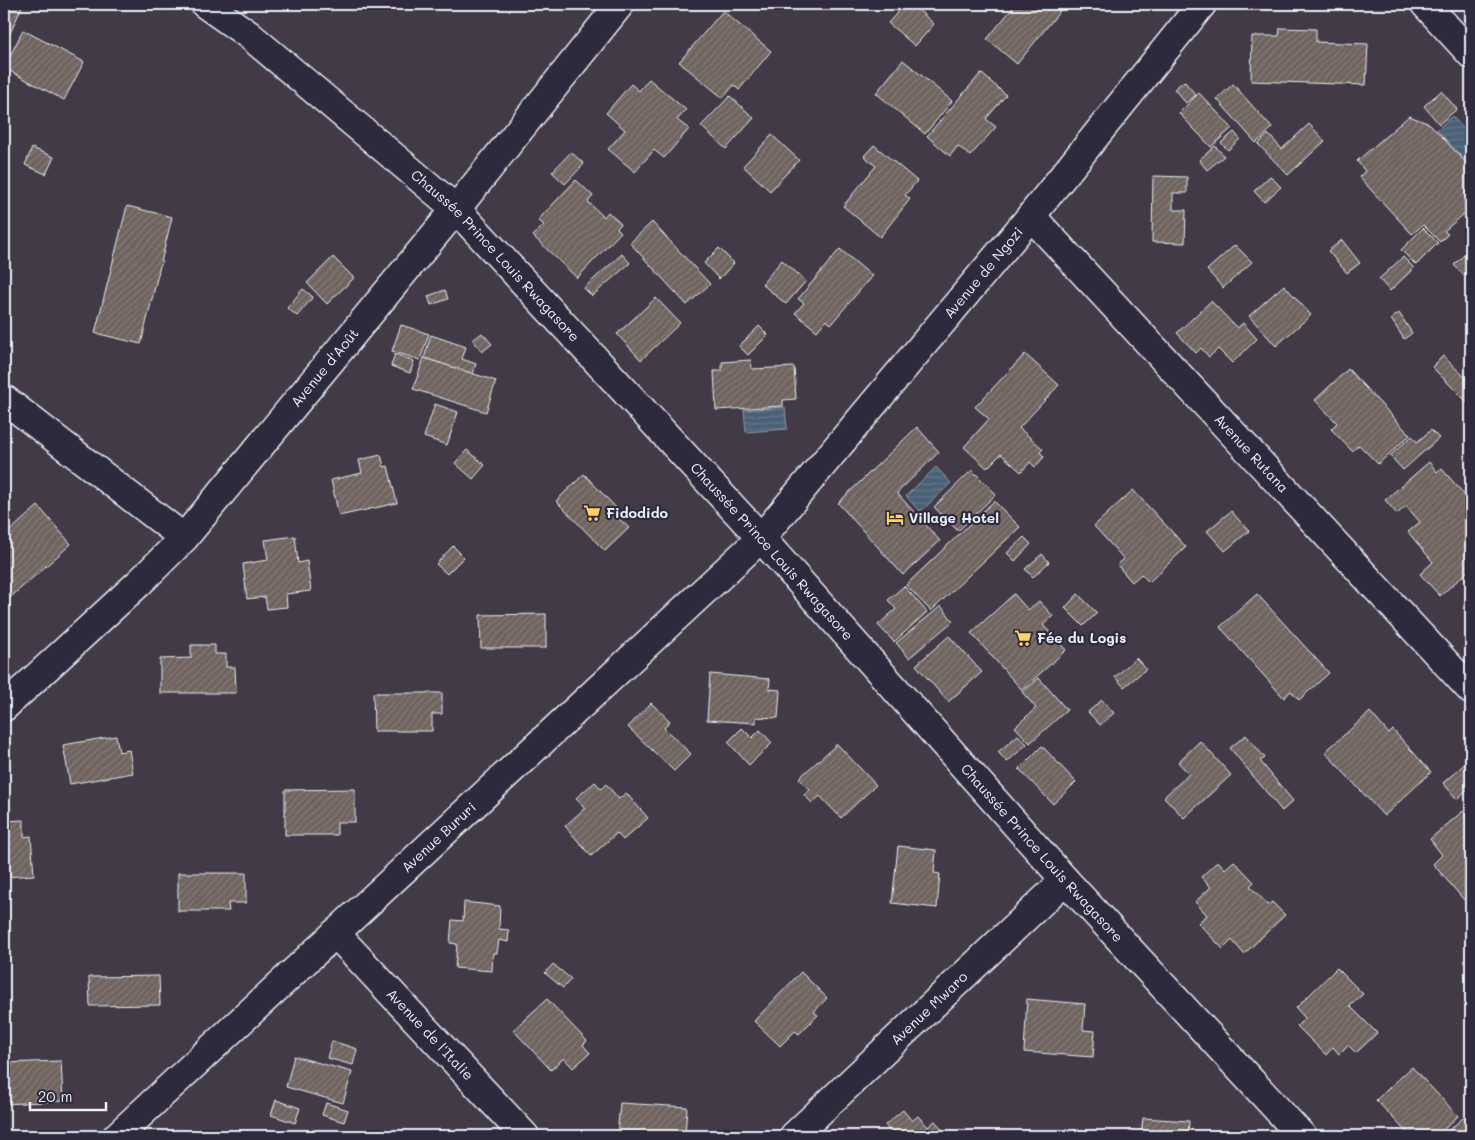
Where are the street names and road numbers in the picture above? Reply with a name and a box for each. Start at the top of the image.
street label: Chaussée Prince Louis Rwagasore [407,165,584,345]
street label: Avenue de Ngozi [939,223,1027,322]
street label: Avenue d'Août [286,324,363,411]
street label: Avenue Rutana [1210,410,1293,497]
street label: Chaussée Prince Louis Rwagasore [686,458,858,644]
street label: Chaussée Prince Louis Rwagasore [957,759,1128,946]
street label: Avenue Bururi [397,798,480,876]
street label: Avenue Mwaro [886,967,971,1049]
street label: Avenue de l'Italie [383,984,478,1084]

